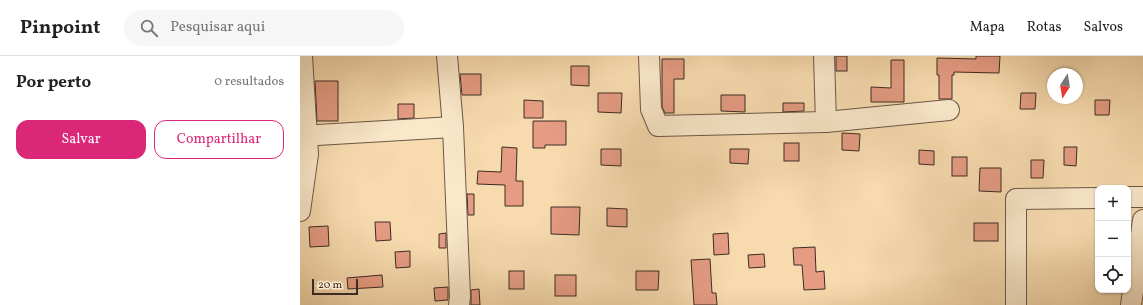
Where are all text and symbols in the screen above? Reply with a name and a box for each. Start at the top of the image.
search box [124,10,404,46]
text: Pinpoint [20,15,100,41]
icon: search [138,17,160,39]
text: Pesquisar aqui [170,17,265,38]
text: Mapa [970,18,1005,37]
text: Rotas [1027,18,1061,37]
text: Salvos [1083,18,1123,37]
north arrow [1047,68,1083,104]
text: Por perto [16,71,91,94]
text: 0 resultados [214,73,284,91]
button: Salvar [16,120,146,159]
button: Compartilhar [154,120,284,159]
map controls [1095,185,1131,293]
button: + [1095,185,1131,221]
button: − [1095,221,1131,257]
button: locate [1095,257,1131,293]
scale bar [312,277,358,296]
text: 20 m [318,278,342,293]

